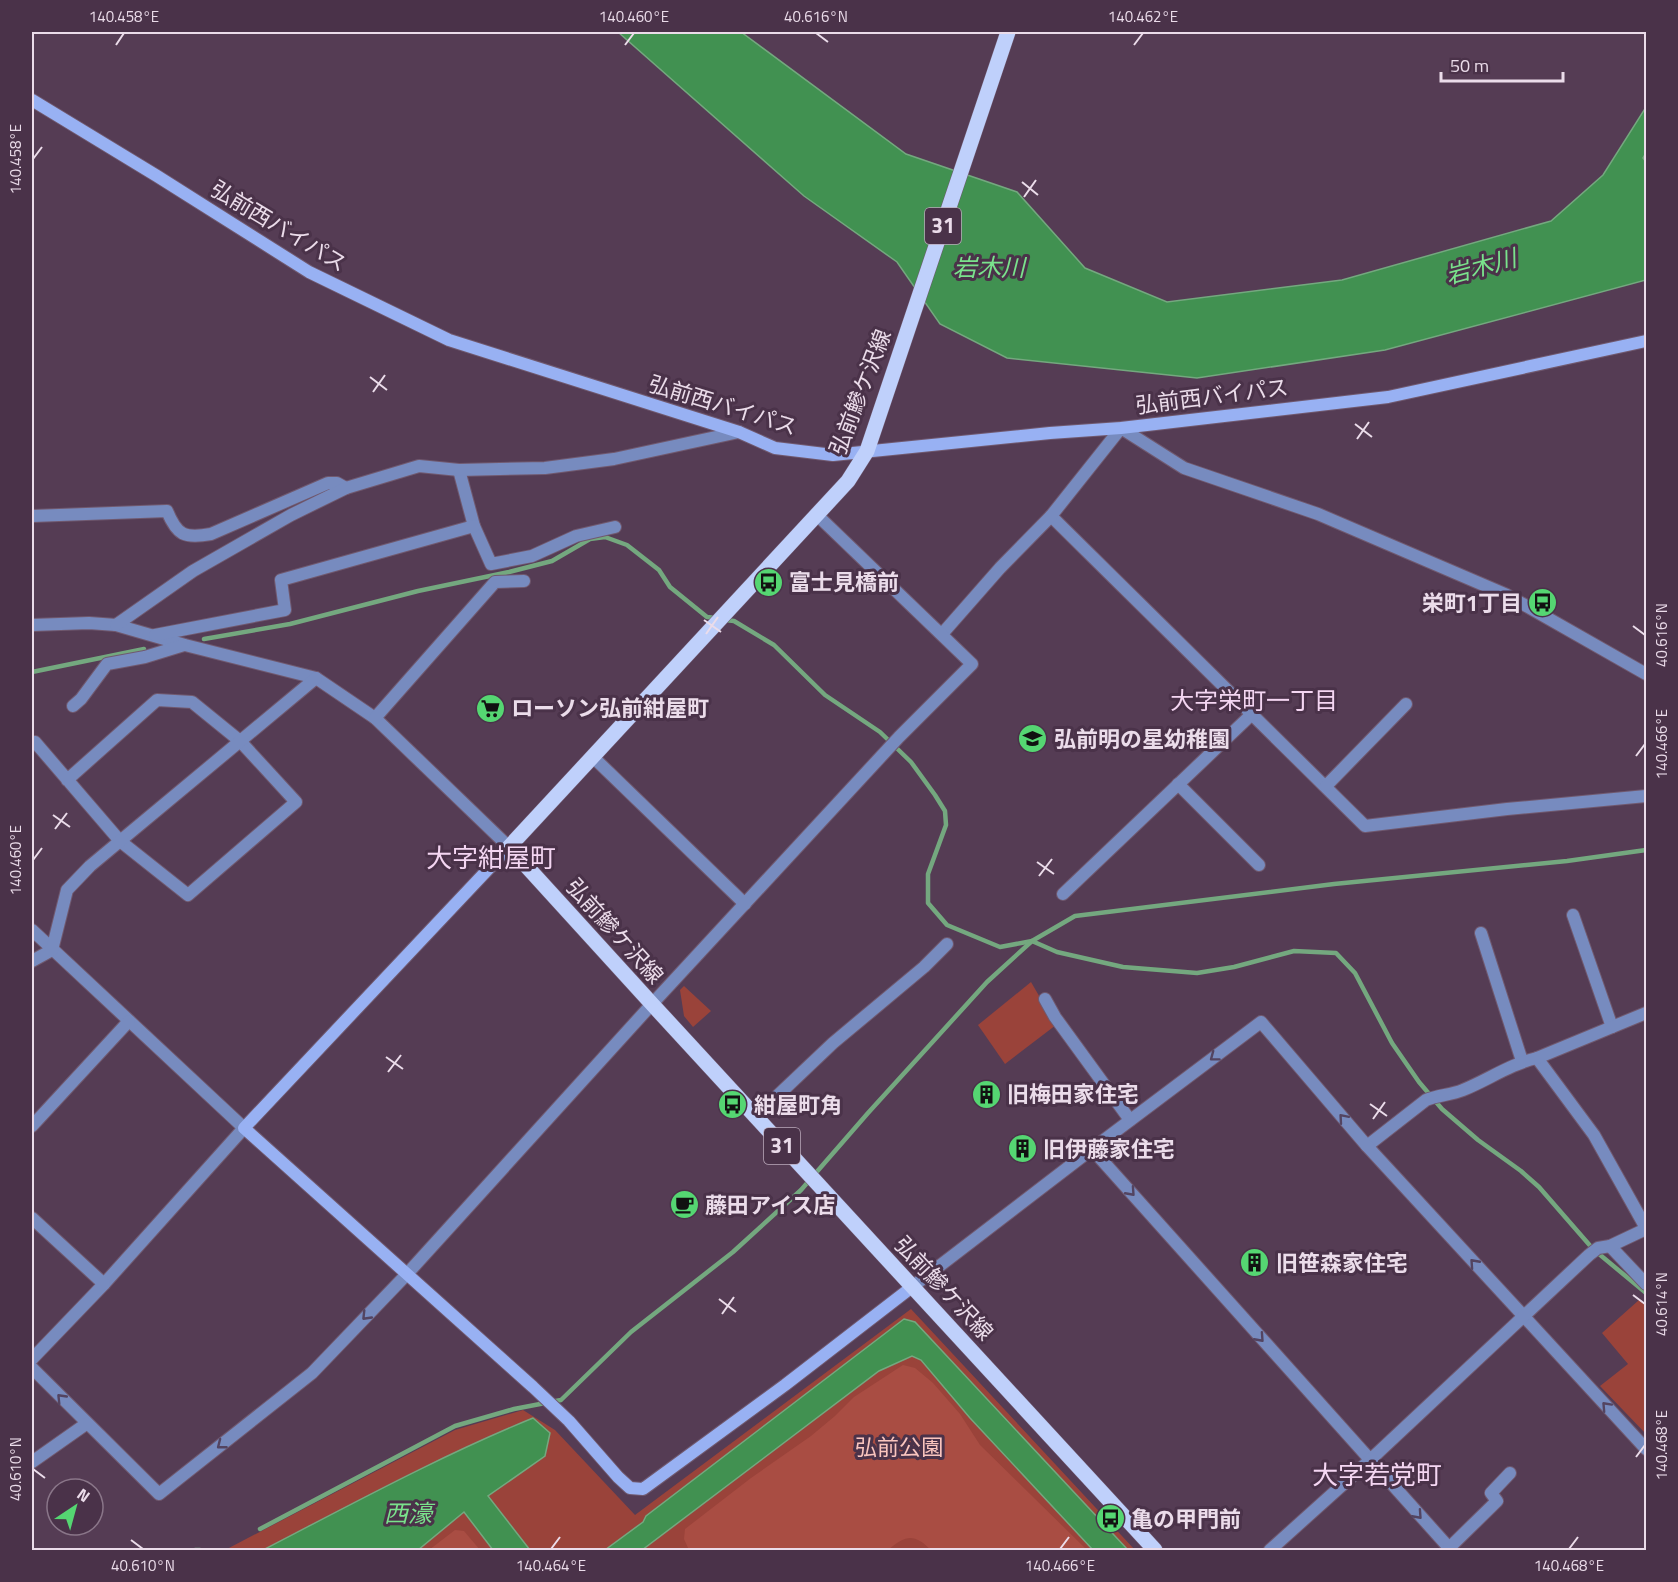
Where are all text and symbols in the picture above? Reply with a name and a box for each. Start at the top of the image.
text: 140.458°E [89,5,159,28]
text: 140.460°E [599,5,669,28]
text: 40.616°N [784,5,848,28]
text: 140.462°E [1108,5,1178,28]
scale bar [1441,45,1562,83]
text: 50 m [1450,52,1489,79]
text: 140.458°E [4,124,27,194]
street label: 弘前西バイパス [204,172,354,280]
road number: 31 [925,208,961,244]
water label: 岩木川 [1441,239,1523,293]
water label: 岩木川 [953,249,1028,285]
street label: 弘前鰺ケ沢線 [820,324,900,460]
street label: 弘前西バイパス [645,366,801,444]
street label: 弘前西バイパス [1134,370,1290,422]
place label: 富士見橋前 [789,565,899,599]
bus stop icon: 富士見橋前 [752,566,784,598]
place label: 栄町1丁目 [1422,586,1522,620]
bus stop icon: 栄町1丁目 [1527,587,1559,619]
text: 40.616°N [1650,603,1673,667]
district label: 大字栄町一丁目 [1170,682,1338,718]
place label: ローソン弘前紺屋町 [511,691,709,725]
supermarket icon: ローソン弘前紺屋町 [474,692,506,724]
text: 140.466°E [1650,709,1673,779]
place label: 弘前明の星幼稚園 [1054,722,1230,756]
school or university icon: 弘前明の星幼稚園 [1017,723,1049,755]
text: 140.460°E [4,825,27,895]
district label: 大字紺屋町 [426,838,556,877]
street label: 弘前鰺ケ沢線 [558,871,672,991]
one-way arrow [1210,1050,1221,1061]
place label: 旧梅田家住宅 [1007,1077,1139,1111]
building icon: 旧梅田家住宅 [970,1078,1002,1110]
place label: 紺屋町角 [754,1088,842,1122]
bus stop icon: 紺屋町角 [717,1089,749,1121]
one-way arrow [1339,1114,1350,1125]
road number: 31 [764,1128,800,1164]
place label: 旧伊藤家住宅 [1043,1132,1175,1166]
building icon: 旧伊藤家住宅 [1006,1133,1038,1165]
one-way arrow [1124,1185,1135,1196]
place label: 藤田アイス店 [705,1188,835,1222]
cafe icon: 藤田アイス店 [668,1189,700,1221]
street label: 弘前鰺ケ沢線 [887,1228,1001,1348]
place label: 旧笹森家住宅 [1276,1246,1408,1280]
building icon: 旧笹森家住宅 [1239,1247,1271,1279]
one-way arrow [1470,1259,1481,1270]
text: 40.614°N [1650,1272,1673,1336]
one-way arrow [363,1309,374,1320]
one-way arrow [1253,1331,1264,1342]
one-way arrow [57,1394,68,1405]
one-way arrow [1603,1402,1614,1413]
text: 140.468°E [1650,1410,1673,1480]
park label: 弘前公園 [855,1430,943,1464]
text: 40.610°N [4,1437,27,1501]
one-way arrow [216,1438,227,1449]
district label: 大字若党町 [1312,1455,1442,1494]
north arrow [45,1477,105,1537]
text: N [72,1482,95,1508]
water label: 西濠 [384,1495,436,1531]
place label: 亀の甲門前 [1131,1502,1241,1536]
bus stop icon: 亀の甲門前 [1094,1503,1126,1535]
one-way arrow [1411,1507,1422,1518]
text: 40.610°N [111,1554,175,1577]
text: 140.464°E [516,1554,586,1577]
text: 140.466°E [1025,1554,1095,1577]
text: 140.468°E [1534,1554,1604,1577]

